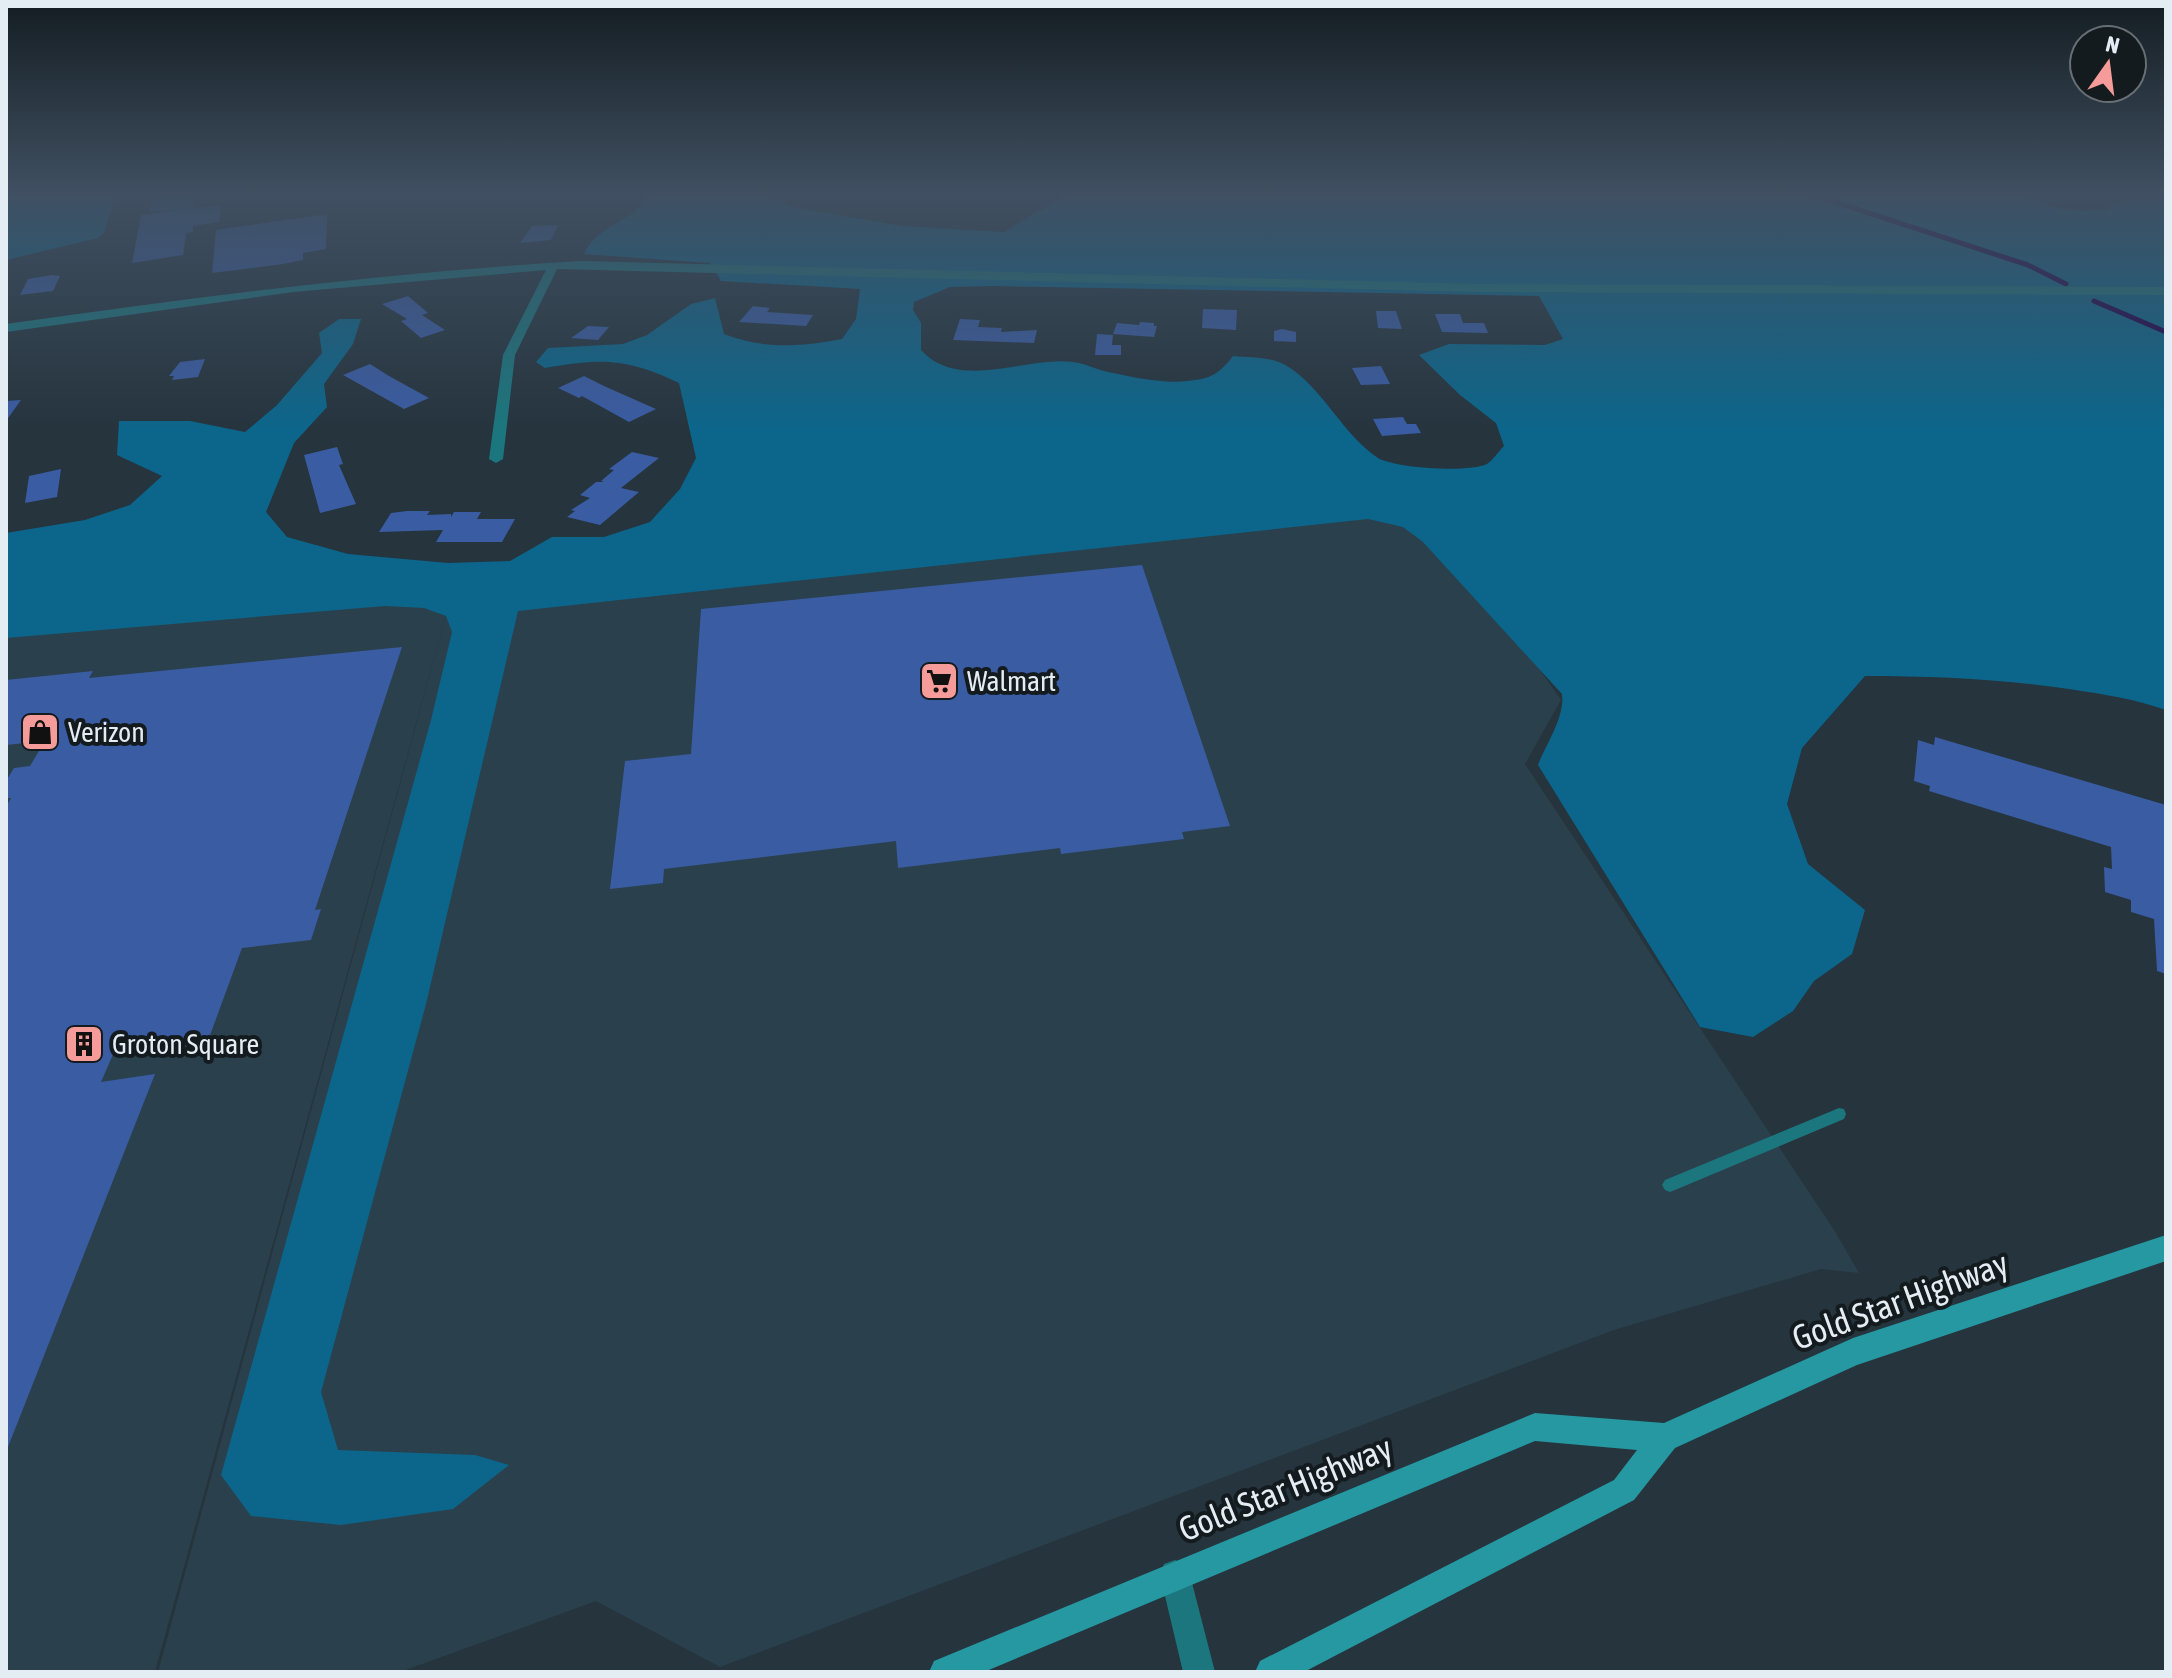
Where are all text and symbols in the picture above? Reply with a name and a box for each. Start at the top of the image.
north arrow [2068,24,2148,104]
text: N [2103,30,2122,59]
supermarket icon: Walmart [918,660,960,702]
place label: Walmart [967,665,1056,697]
shop icon: Verizon [19,711,61,753]
place label: Verizon [68,716,145,748]
building icon: Groton Square [63,1023,105,1065]
place label: Groton Square [112,1028,259,1060]
street label: Gold Star Highway [1787,1243,2013,1357]
street label: Gold Star Highway [1173,1427,1397,1549]

